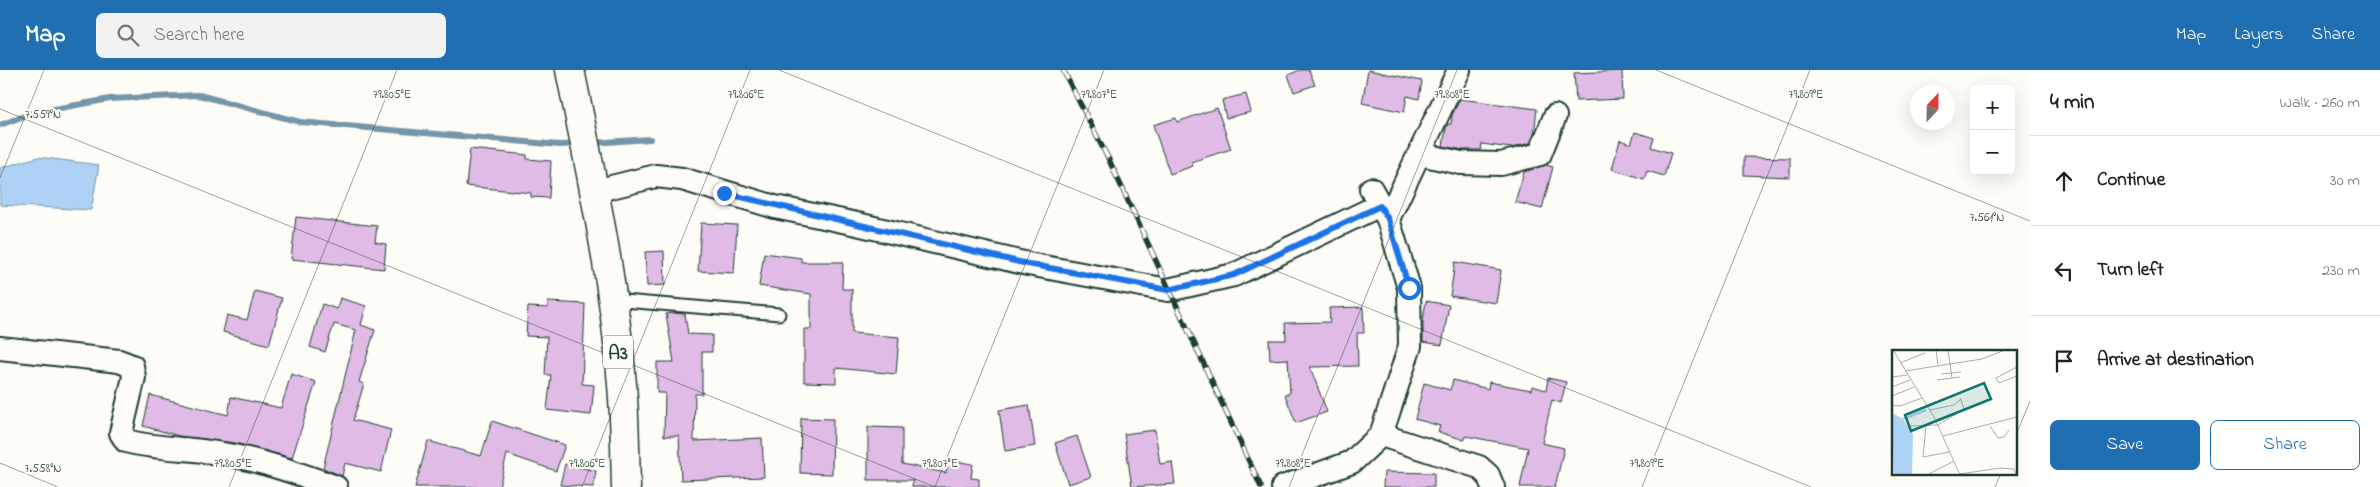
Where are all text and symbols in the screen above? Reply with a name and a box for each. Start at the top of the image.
search box [96,13,446,58]
text: Map [25,18,66,53]
icon: search [114,21,142,49]
text: Search here [154,22,245,49]
text: Map [2176,22,2206,48]
text: Layers [2234,22,2284,48]
text: Share [2312,22,2355,48]
north arrow [1910,85,1955,130]
map controls [1970,85,2015,175]
button: + [1970,85,2015,130]
text: 79.805°E [373,86,411,104]
text: 79.806°E [728,86,764,104]
text: 79.807°E [1081,86,1117,104]
text: 79.808°E [1434,86,1470,104]
text: 79.809°E [1789,86,1823,104]
text: 4 min [2050,88,2094,118]
text: Walk · 260 m [2280,91,2360,115]
text: 7.559°N [25,106,61,124]
button: − [1970,130,2015,175]
icon: ahead [2050,167,2078,195]
text: Continue [2097,167,2165,194]
text: 30 m [2330,169,2360,193]
route end [713,182,736,205]
text: 7.561°N [1970,209,2004,227]
icon: left [2050,257,2078,285]
text: Turn left [2097,257,2164,284]
text: 230 m [2322,259,2360,283]
route start [1398,277,1421,300]
road number: A3 [603,336,633,368]
icon: arrive [2050,347,2078,375]
text: Arrive at destination [2097,347,2254,374]
inset map [1892,350,2018,474]
button: Save [2050,420,2200,470]
button: Share [2210,420,2360,470]
text: 79.805°E [214,455,252,473]
text: 79.806°E [569,455,605,473]
text: 79.807°E [922,455,958,473]
text: 79.808°E [1275,455,1311,473]
text: 79.809°E [1630,455,1664,473]
text: 7.558°N [25,460,61,478]

